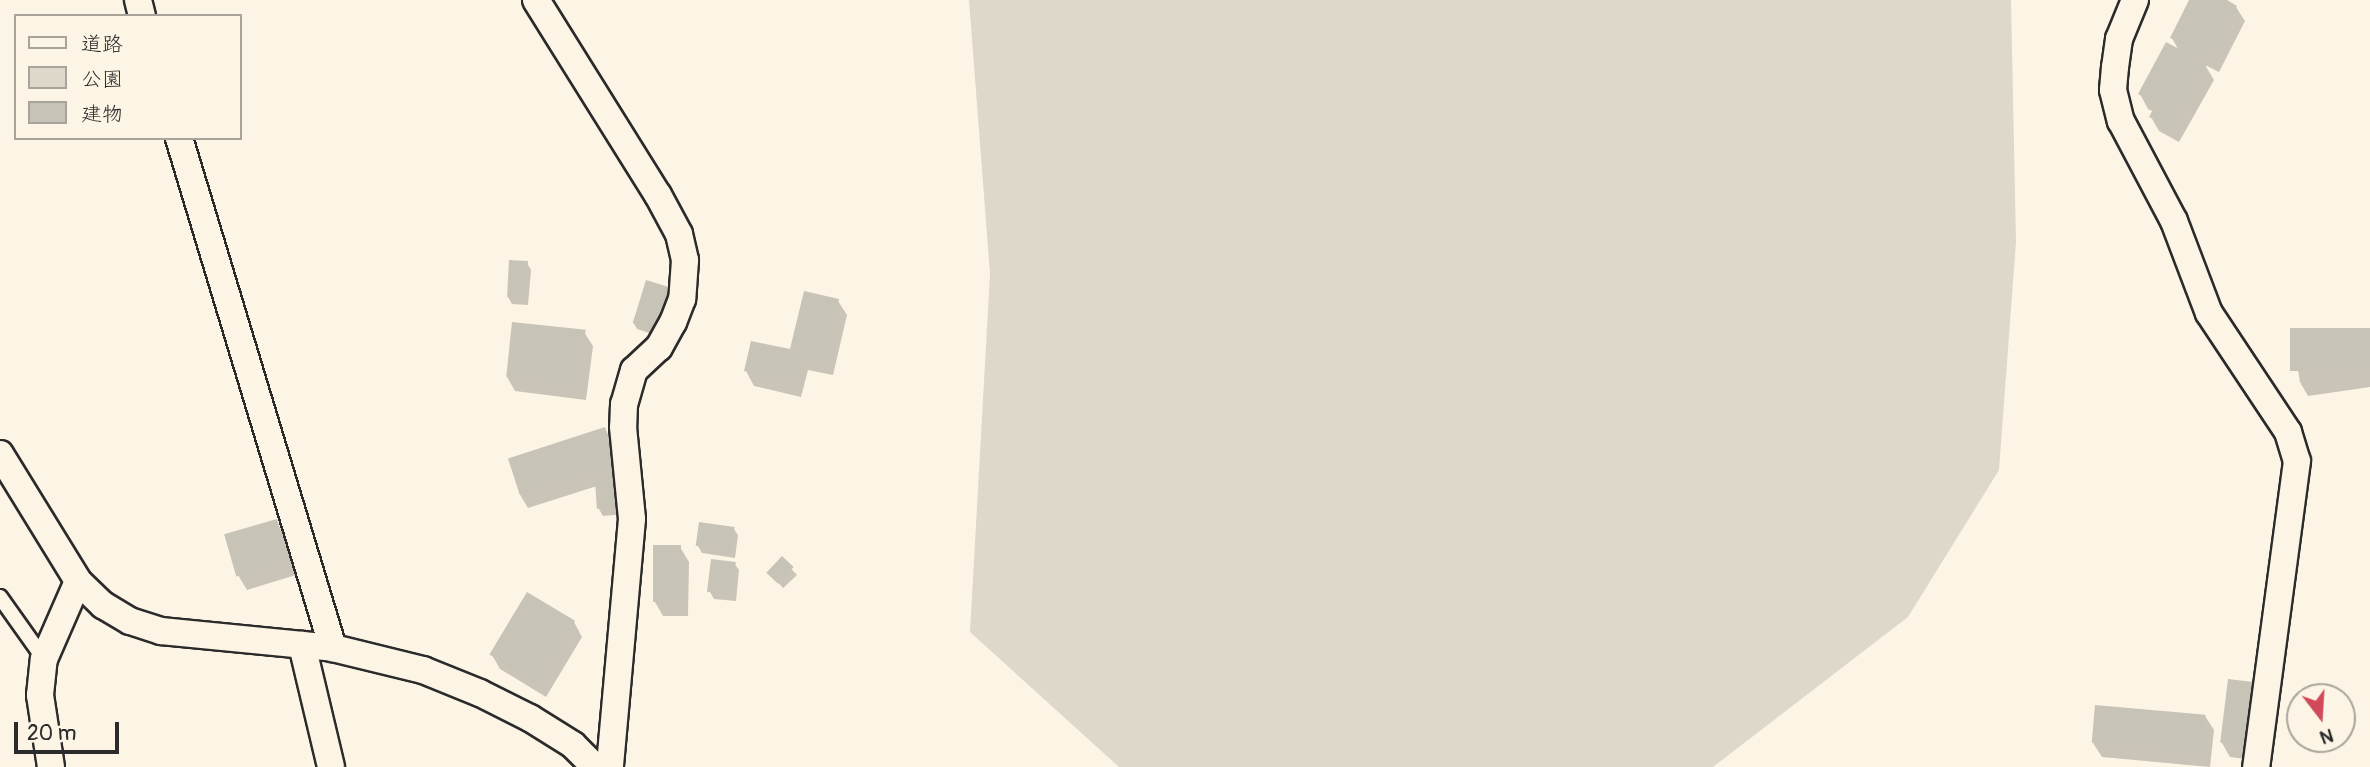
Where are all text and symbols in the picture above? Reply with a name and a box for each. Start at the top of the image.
legend [14,14,242,140]
text: 道路 [81,31,123,58]
text: 公園 [81,66,123,93]
text: 建物 [81,101,123,128]
north arrow [2286,683,2356,753]
scale bar [18,708,122,752]
text: 20 m [27,720,76,747]
text: N [2317,723,2336,750]

